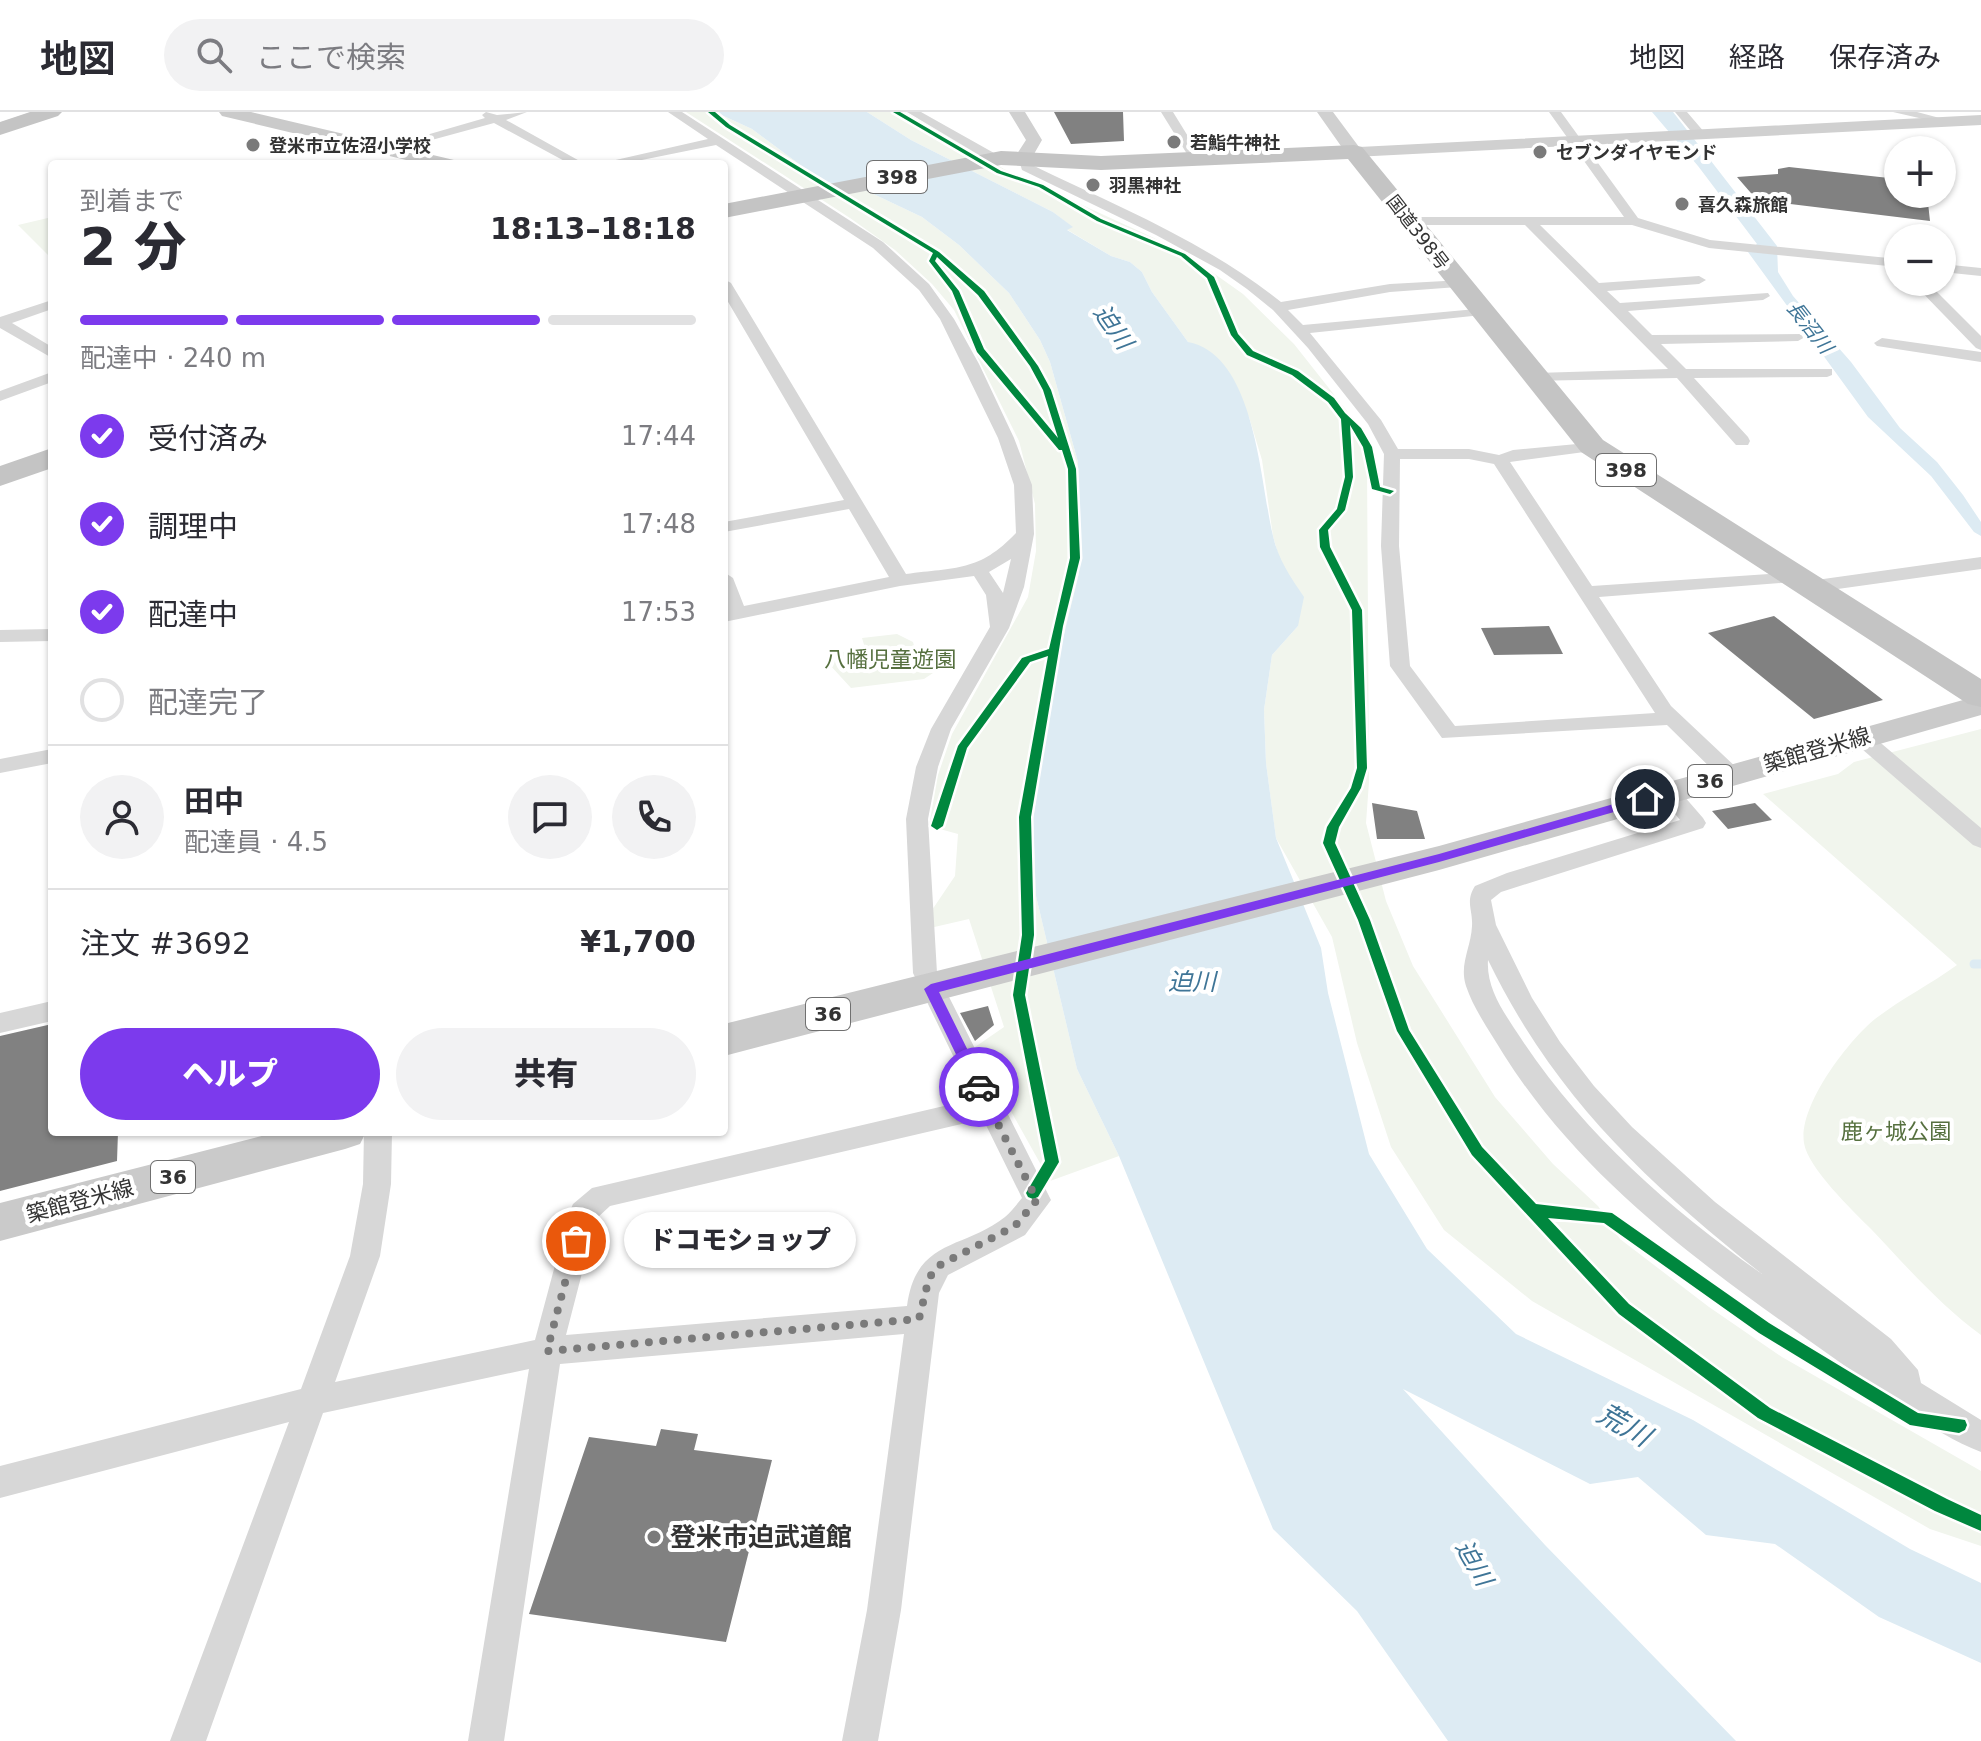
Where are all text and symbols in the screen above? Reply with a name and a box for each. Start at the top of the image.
search box [164,19,724,91]
icon: search [192,33,236,77]
text: 地図 [40,37,116,81]
text: ここで検索 [256,40,406,75]
text: 地図 [1629,41,1685,74]
text: 経路 [1729,41,1785,74]
text: 保存済み [1829,41,1941,74]
place label: 若鮨牛神社 [1190,132,1280,153]
marker: 若鮨牛神社 [1165,133,1183,151]
place label: 登米市立佐沼小学校 [269,135,431,156]
marker: 登米市立佐沼小学校 [244,136,262,154]
map controls [1884,136,1956,296]
button: + [1884,136,1956,208]
place label: セブンダイヤモンド [1556,142,1717,163]
marker: セブンダイヤモンド [1531,143,1549,161]
road number: 398 [867,161,927,193]
place label: 羽黒神社 [1109,175,1181,196]
marker: 羽黒神社 [1084,176,1102,194]
text: 到着まで [80,186,184,216]
street label: 国道398号 [1383,191,1453,273]
place label: 喜久森旅館 [1698,194,1788,215]
marker: 喜久森旅館 [1673,195,1691,213]
text: 18:13–18:18 [490,211,696,246]
text: 2 分 [80,217,186,277]
button: − [1884,224,1956,296]
water label: 長沼川 [1782,296,1839,360]
water label: 迫川 [1088,299,1140,357]
text: 配達中 · 240 m [80,343,266,373]
icon: check [80,414,124,458]
text: 受付済み [148,421,268,456]
text: 17:44 [621,421,696,451]
road number: 398 [1596,454,1656,486]
icon: check [80,502,124,546]
text: 調理中 [148,509,238,544]
text: 17:48 [621,509,696,539]
icon: check [80,590,124,634]
text: 配達中 [148,597,238,632]
text: 17:53 [621,597,696,627]
park label: 八幡児童遊園 [824,647,956,672]
text: 配達完了 [148,685,268,720]
street label: 築館登米線 [1761,723,1873,777]
pin [1611,765,1679,833]
road number: 36 [1688,765,1732,797]
button: person [80,775,164,859]
button: chat [508,775,592,859]
button: phone [612,775,696,859]
icon: home [1623,777,1667,821]
text: 田中 [184,784,244,819]
text: 配達員 · 4.5 [184,827,328,857]
text: ¥1,700 [580,924,696,959]
text: 注文 #3692 [80,926,251,961]
water label: 迫川 [1168,968,1219,996]
road number: 36 [806,998,850,1030]
button: ヘルプ [80,1028,380,1120]
button: 共有 [396,1028,696,1120]
courier [939,1047,1019,1127]
icon: car [957,1065,1001,1109]
park label: 鹿ヶ城公園 [1841,1119,1951,1144]
road number: 36 [151,1161,195,1193]
street label: 築館登米線 [24,1175,136,1227]
pin [542,1207,610,1275]
callout: ドコモショップ [624,1213,856,1269]
icon: bag [554,1219,598,1263]
text: ドコモショップ [649,1225,831,1255]
water label: 荒川 [1591,1397,1659,1455]
place label: 登米市迫武道館 [670,1522,852,1552]
marker: 登米市迫武道館 [645,1528,663,1546]
water label: 迫川 [1450,1535,1500,1593]

